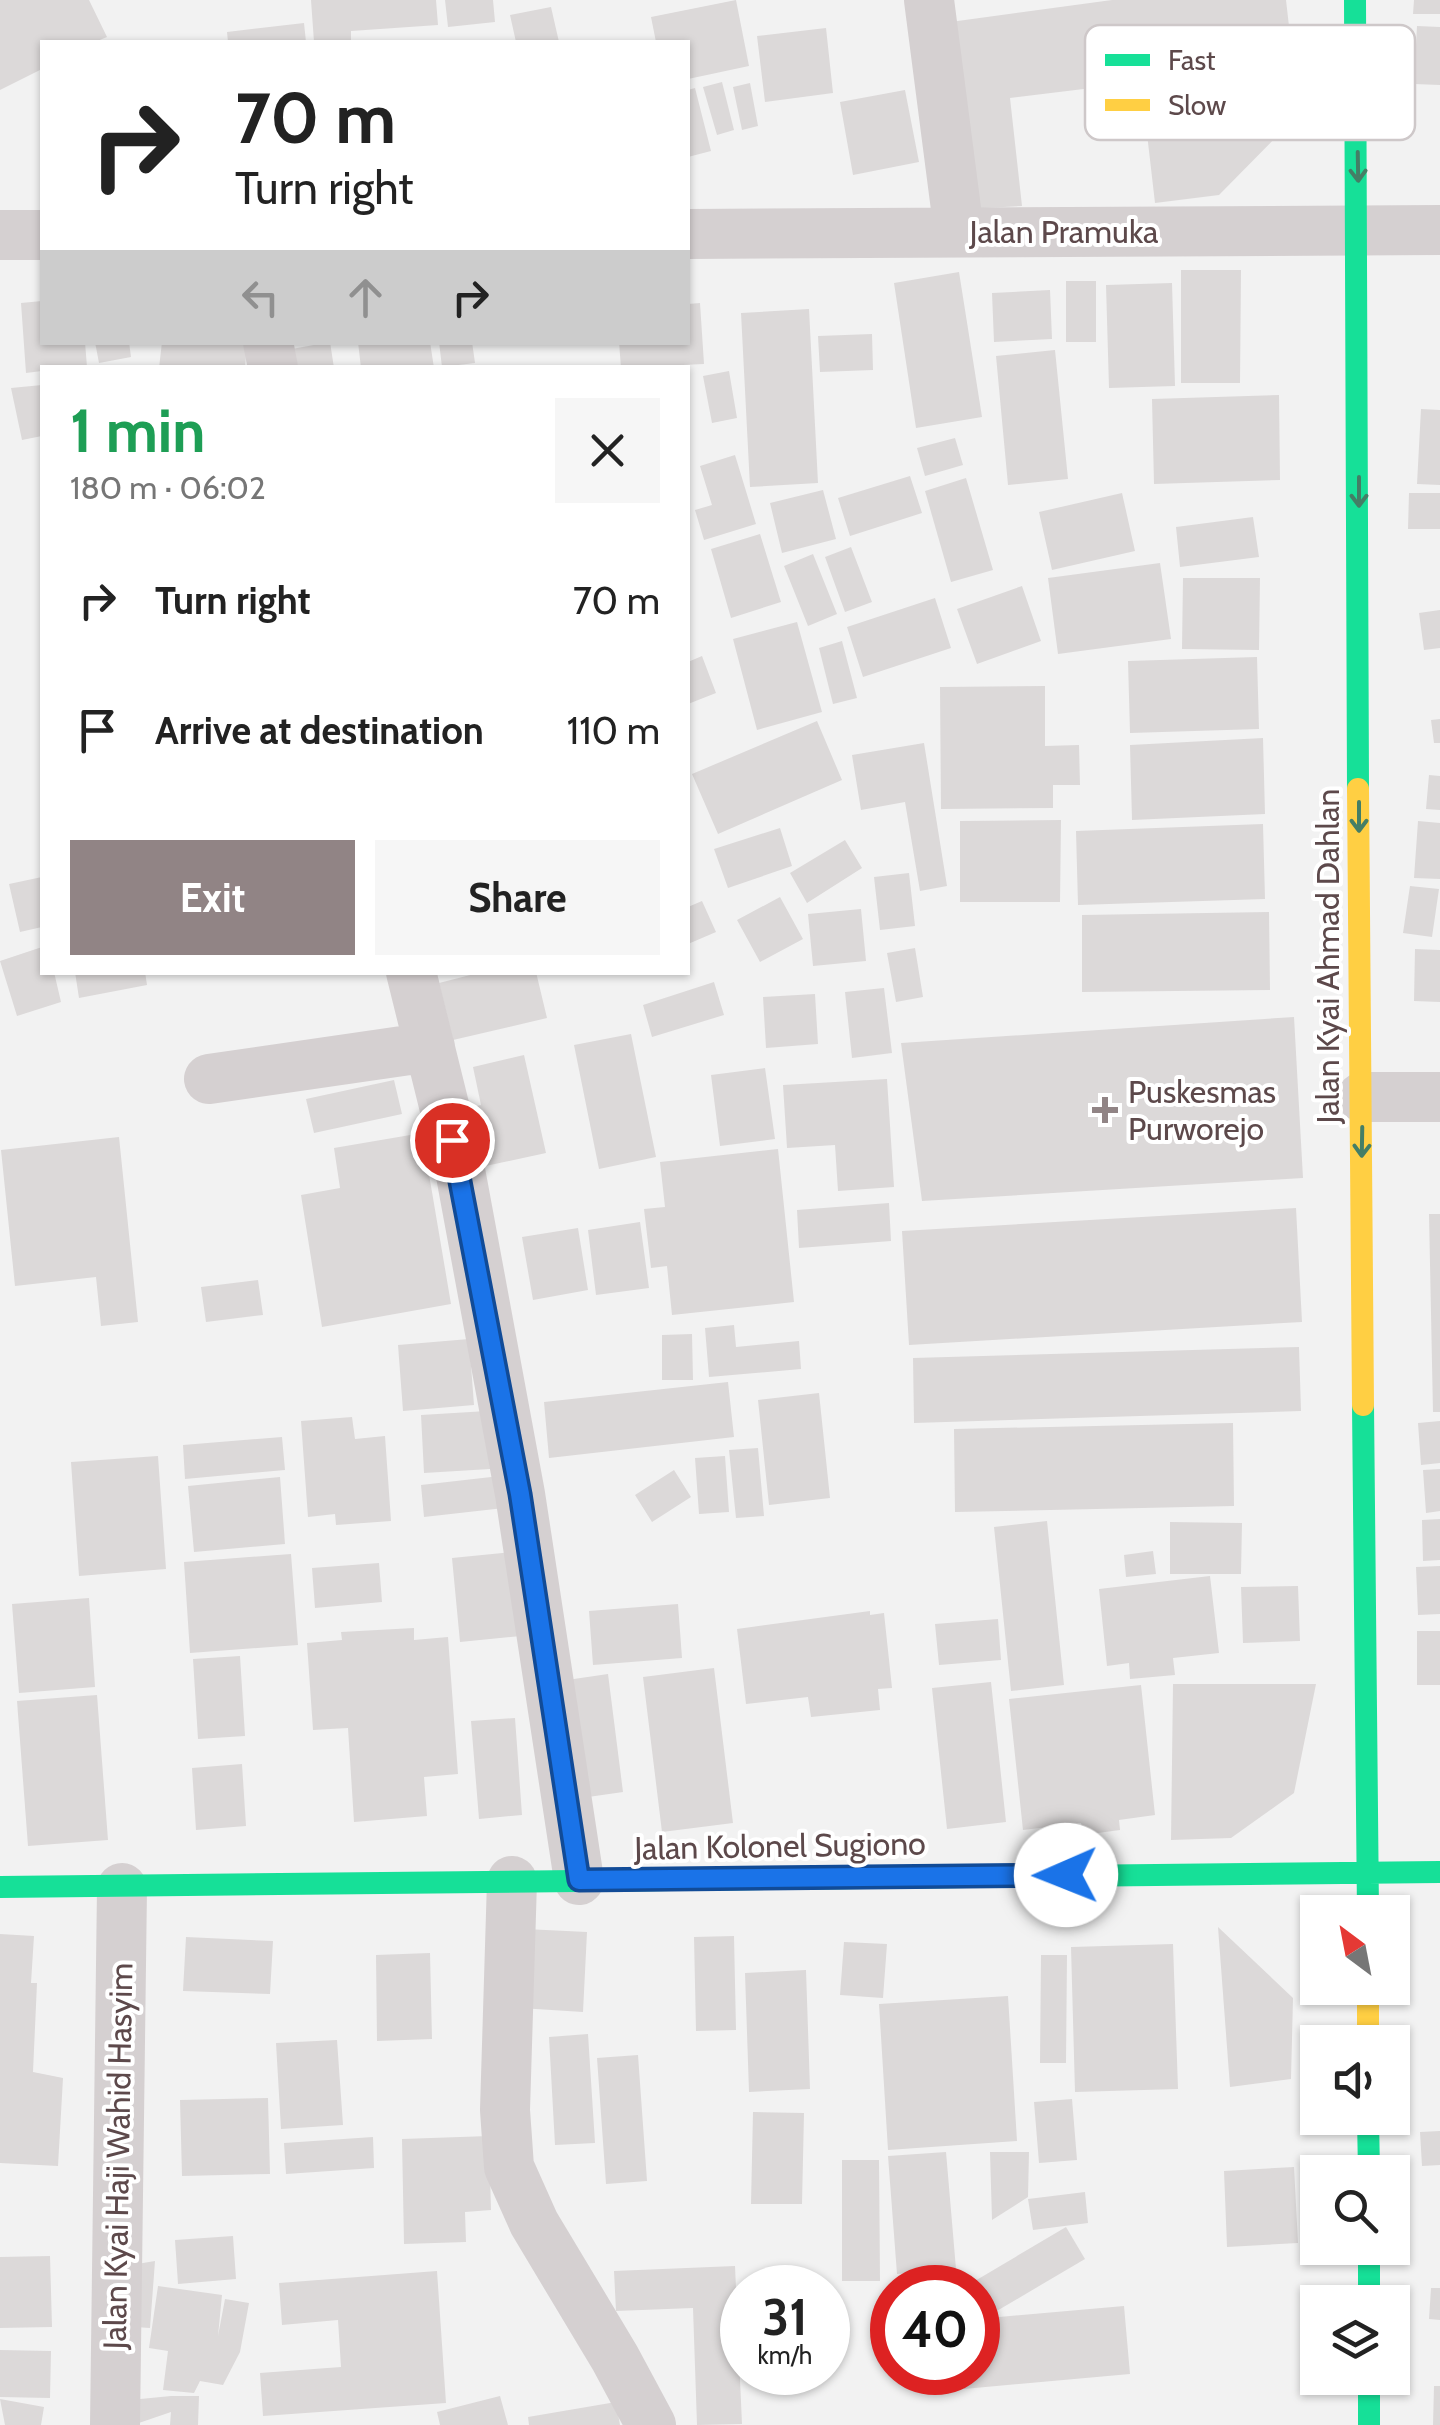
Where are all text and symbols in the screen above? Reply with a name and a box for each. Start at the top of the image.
legend [1085,25,1415,140]
text: Fast [1168,43,1216,77]
text: 70 m [235,75,396,161]
icon: right [70,80,200,210]
text: Slow [1168,88,1226,122]
one-way arrow [1348,151,1367,183]
text: Turn right [235,161,414,215]
street label: Jalan Pramuka [969,212,1159,251]
icon: left [233,270,288,325]
icon: ahead [338,270,393,325]
icon: right [443,270,498,325]
text: 1 min [70,394,205,467]
button: close [555,398,660,503]
text: 180 m · 06:02 [70,468,266,507]
one-way arrow [1350,476,1368,508]
icon: right [70,573,125,628]
text: Turn right [155,577,311,624]
text: 70 m [573,577,660,624]
icon: arrive [70,703,125,758]
text: Arrive at destination [155,707,484,754]
text: 110 m [567,707,660,754]
street label: Jalan Kyai Ahmad Dahlan [1308,789,1347,1124]
one-way arrow [1350,800,1368,833]
button: Exit [70,840,355,955]
button: Share [375,840,660,955]
place label: Puskesmas Purworejo [1128,1072,1276,1148]
marker: Puskesmas Purworejo [1092,1097,1118,1123]
pin [410,1098,495,1183]
icon: arrive [425,1113,480,1168]
one-way arrow [1352,1126,1371,1158]
street label: Jalan Kolonel Sugiono [633,1823,926,1868]
position arrow [1014,1823,1118,1927]
north arrow [1300,1895,1410,2005]
map controls [1300,1895,1410,2395]
street label: Jalan Kyai Haji Wahid Hasyim [95,1962,140,2351]
button: sound [1300,2025,1410,2135]
button: search [1300,2155,1410,2265]
speed limit sign: 40 [870,2265,1000,2395]
button: layers [1300,2285,1410,2395]
text: 31 [762,2287,808,2348]
text: km/h [758,2340,812,2370]

